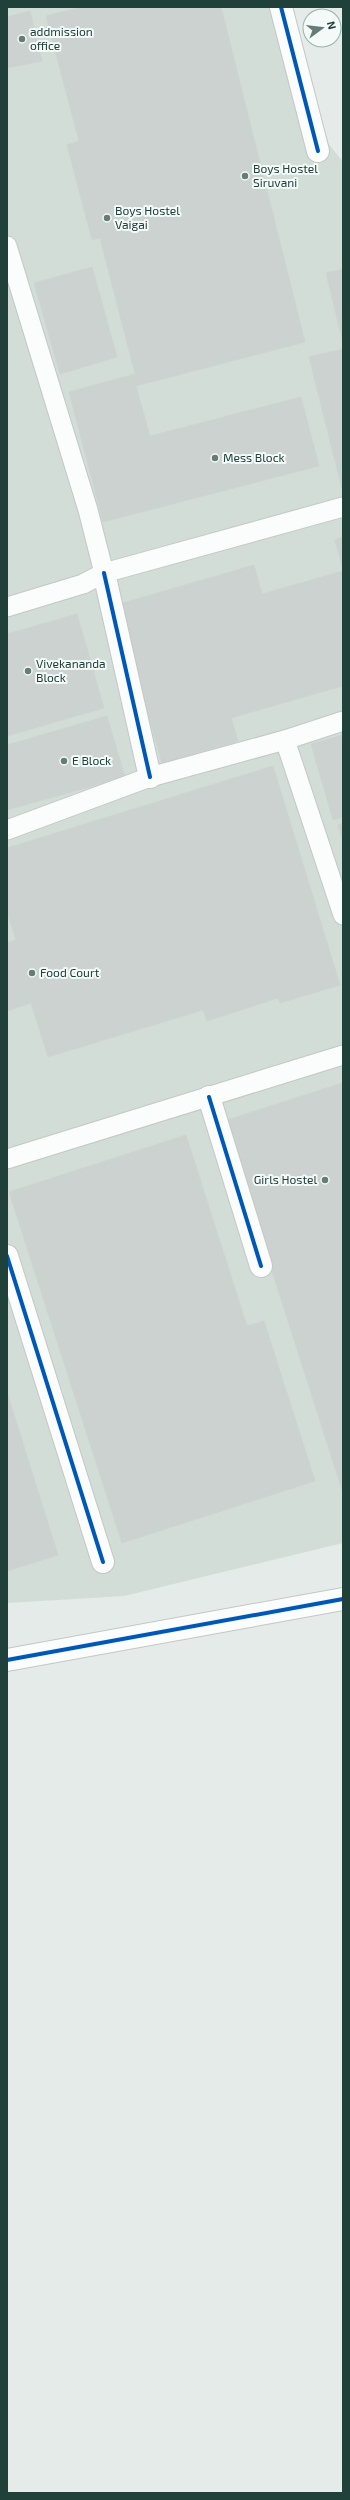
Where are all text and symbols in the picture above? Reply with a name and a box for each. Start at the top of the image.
north arrow [302,8,342,48]
text: N [325,20,339,31]
place label: addmission office [30,24,93,52]
marker: addmission office [17,34,27,44]
place label: Boys Hostel Siruvani [253,161,318,189]
marker: Boys Hostel Siruvani [240,171,250,181]
place label: Boys Hostel Vaigai [115,203,180,231]
marker: Boys Hostel Vaigai [102,213,112,223]
place label: Mess Block [223,450,285,464]
marker: Mess Block [210,453,220,463]
place label: Vivekananda Block [36,656,106,684]
marker: Vivekananda Block [23,666,33,676]
place label: E Block [72,753,111,767]
marker: E Block [59,756,69,766]
place label: Food Court [40,965,100,979]
marker: Food Court [27,968,37,978]
place label: Girls Hostel [254,1172,317,1186]
marker: Girls Hostel [320,1175,330,1185]

